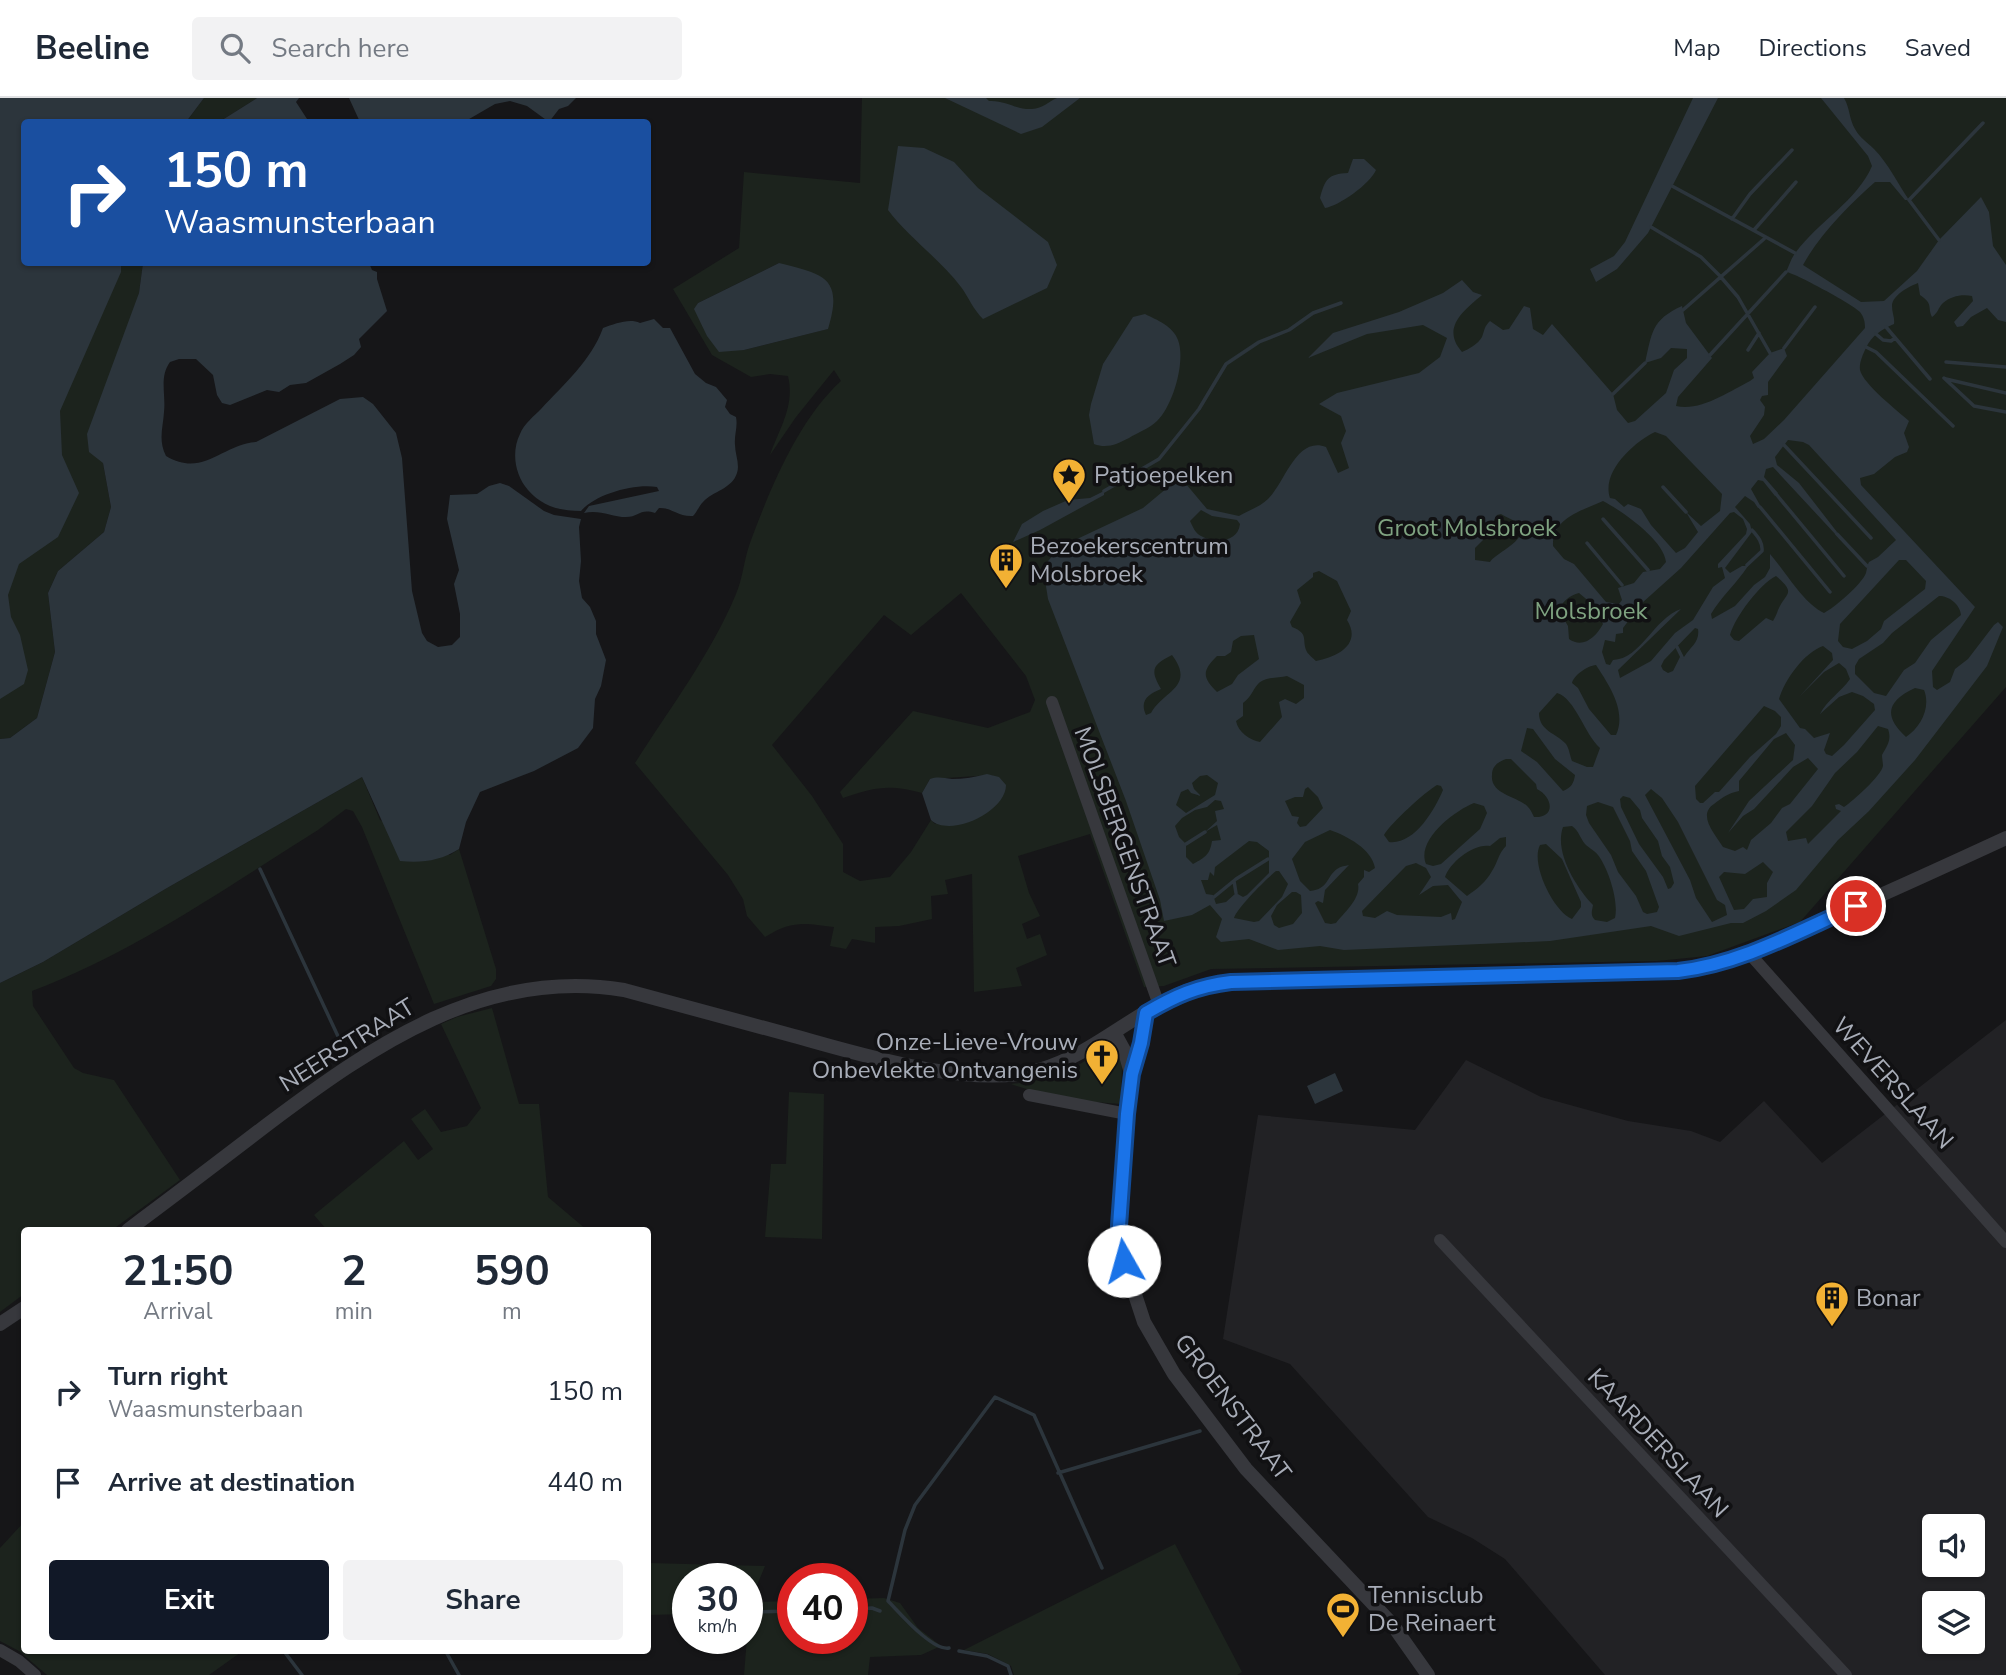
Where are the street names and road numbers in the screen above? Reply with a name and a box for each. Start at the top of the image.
street label: MOLSBERGENSTRAAT [1067,722,1184,972]
street label: NEERSTRAAT [273,990,421,1099]
street label: WEVERSLAAN [1825,1010,1961,1156]
street label: GROENSTRAAT [1167,1327,1299,1487]
street label: KAARDERSLAAN [1580,1361,1736,1525]

